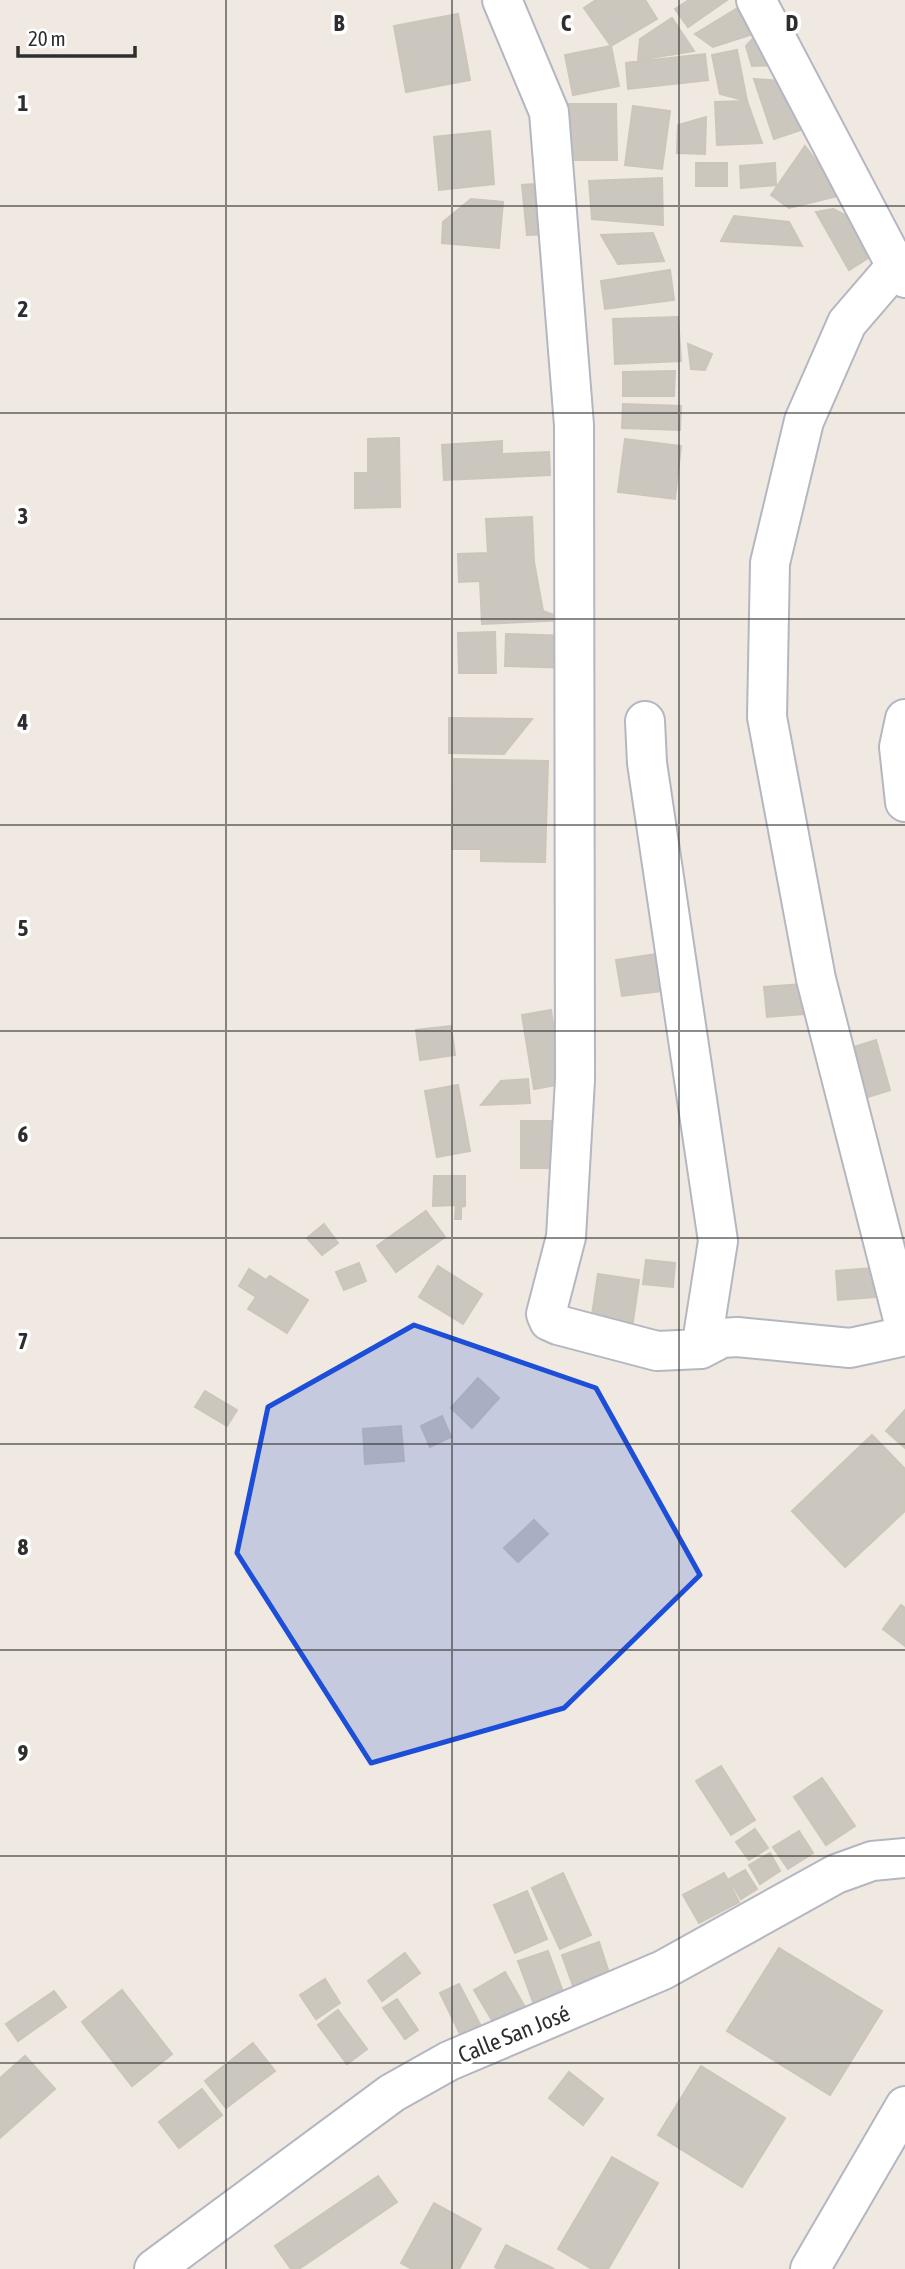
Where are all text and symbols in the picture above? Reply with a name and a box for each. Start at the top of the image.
text: B [334,10,345,36]
text: C [561,10,572,36]
text: D [786,10,799,36]
scale bar [18,14,135,58]
text: 20 m [28,26,66,50]
text: 1 [18,90,29,116]
text: 2 [18,296,28,322]
text: 3 [18,503,28,529]
text: 4 [17,709,29,735]
text: 5 [18,915,29,941]
text: 6 [18,1121,29,1147]
text: 7 [18,1328,28,1354]
text: 8 [18,1534,29,1560]
text: 9 [18,1740,29,1766]
street label: Calle San José [454,2000,574,2068]

